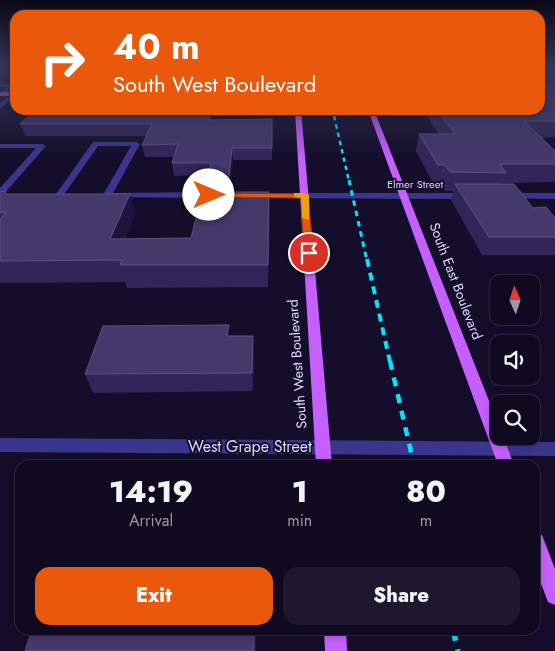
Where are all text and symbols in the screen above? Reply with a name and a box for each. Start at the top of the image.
text: 40 m [113,22,200,72]
icon: right [30,30,95,95]
text: South West Boulevard [113,68,316,100]
position arrow [182,168,234,220]
street label: Elmer Street [387,176,443,192]
street label: South East Boulevard [424,220,488,342]
pin [288,232,330,274]
icon: arrive [295,239,323,267]
north arrow [490,275,540,325]
map controls [490,275,540,445]
street label: South West Boulevard [283,299,311,429]
button: sound [490,335,540,385]
button: search [490,395,540,445]
street label: West Grape Street [188,435,312,458]
text: 14:19 [109,470,193,513]
text: 1 [292,470,308,513]
text: 80 [406,470,446,513]
text: Arrival [129,509,173,532]
text: min [287,509,312,532]
text: m [420,509,432,532]
button: Exit [35,567,273,625]
button: Share [283,567,520,625]

